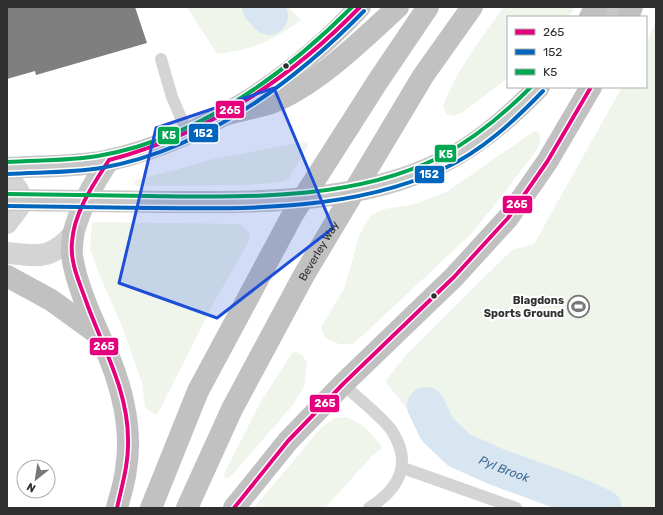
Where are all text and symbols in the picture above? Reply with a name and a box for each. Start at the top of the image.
legend [507,16,647,88]
text: 265 [543,25,564,39]
text: 152 [543,45,562,59]
unlabelled marker [281,61,291,71]
text: K5 [543,65,557,79]
line badge: 265 [215,100,245,119]
text: 265 [219,104,241,117]
line badge: 152 [188,123,219,143]
line badge: K5 [157,126,180,145]
text: 152 [193,127,213,140]
text: K5 [162,129,176,142]
line badge: K5 [434,144,457,163]
text: K5 [439,148,453,161]
line badge: 152 [414,165,445,184]
text: 152 [419,168,439,181]
line badge: 265 [502,195,533,214]
text: 265 [506,198,528,211]
street label: Beverley Way [296,219,342,283]
unlabelled marker [429,291,439,301]
sports icon: Blagdons Sports Ground [566,293,592,319]
place label: Blagdons Sports Ground [484,294,564,320]
line badge: 265 [89,337,119,356]
text: 265 [93,340,115,353]
line badge: 265 [309,394,340,413]
text: 265 [314,397,336,410]
water label: Pyl Brook [477,453,532,485]
north arrow [16,459,56,499]
text: N [25,480,38,495]

